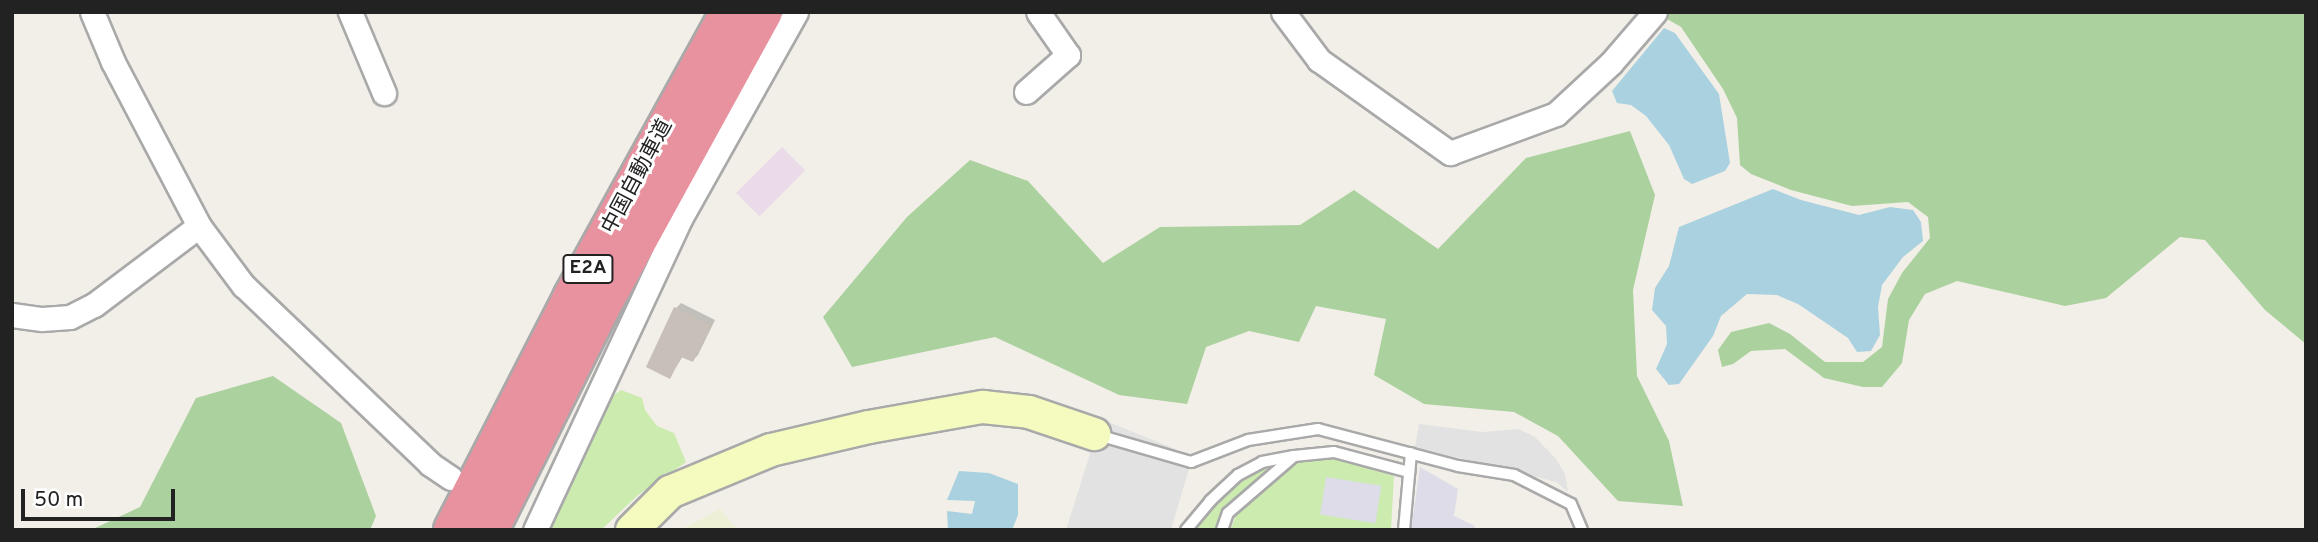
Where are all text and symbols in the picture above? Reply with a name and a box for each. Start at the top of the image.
street label: 中国自動車道 [597,115,679,239]
road number: E2A [562,254,614,284]
scale bar [24,476,178,520]
text: 50 m [34,487,83,514]

